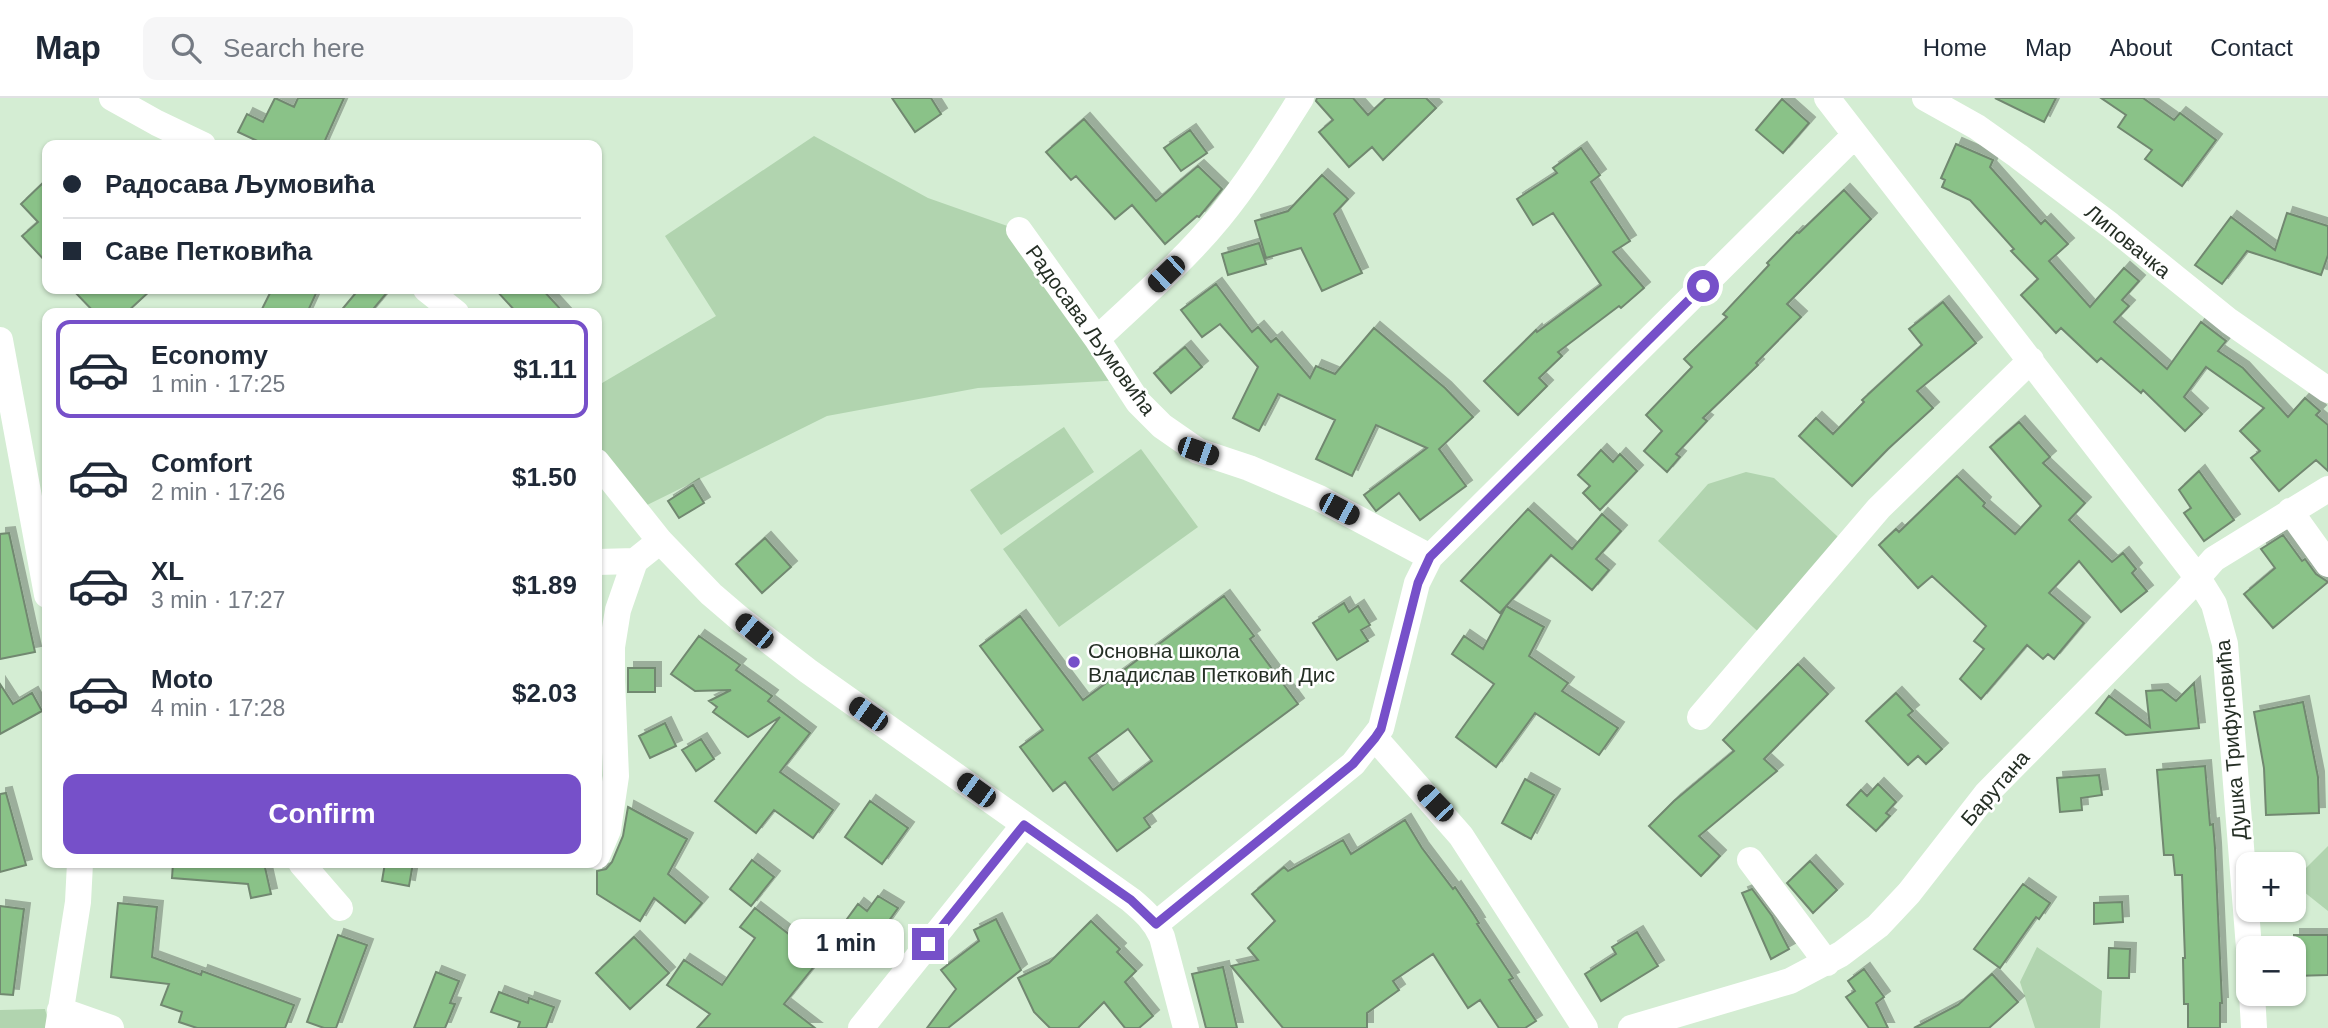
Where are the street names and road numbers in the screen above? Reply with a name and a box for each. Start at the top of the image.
street label: Липовачка [2081,200,2175,283]
street label: Радосава Љумовића [1022,241,1161,420]
street label: Душка Трифуновића [2211,638,2251,841]
street label: Барутана [1956,746,2034,830]

